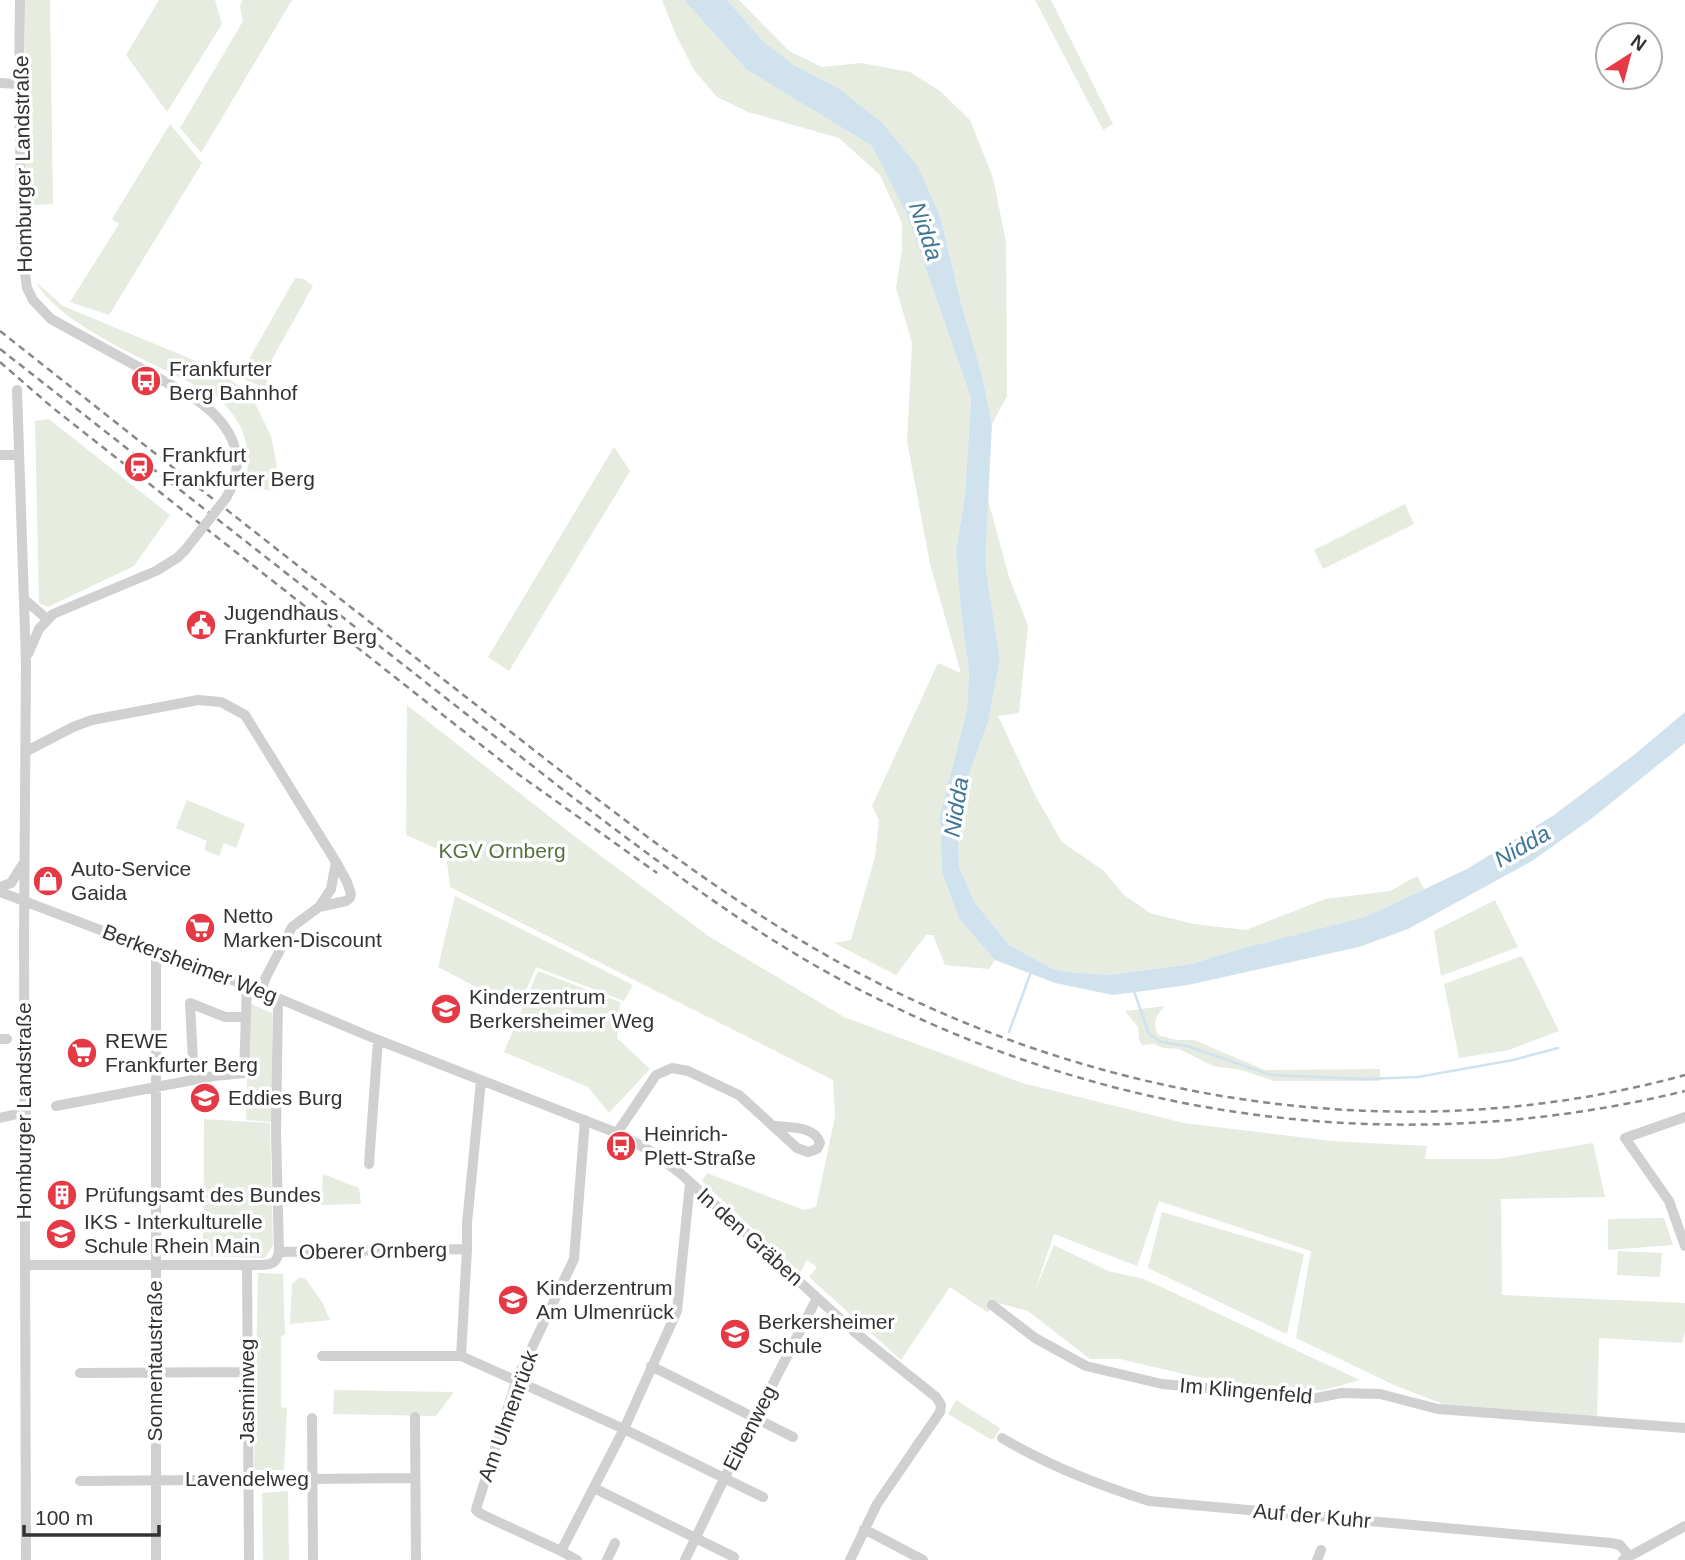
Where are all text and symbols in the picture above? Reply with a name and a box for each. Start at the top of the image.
north arrow [1594,21,1664,91]
text: N [1627,30,1650,55]
street label: Homburger Landstraße [9,55,36,273]
water label: Nidda [904,198,948,264]
place label: Frankfurter Berg Bahnhof [169,357,298,404]
bus stop icon: Frankfurter Berg Bahnhof [129,364,163,398]
place label: Frankfurt Frankfurter Berg [162,443,315,490]
station icon: Frankfurt Frankfurter Berg [122,450,156,484]
place label: Jugendhaus Frankfurter Berg [224,601,377,648]
public building icon: Jugendhaus Frankfurter Berg [184,608,218,642]
water label: Nidda [938,775,974,839]
water label: Nidda [1489,820,1555,872]
park label: KGV Ornberg [438,839,566,862]
place label: Auto-Service Gaida [71,857,191,904]
shop icon: Auto-Service Gaida [31,864,65,898]
place label: Netto Marken-Discount [223,904,382,951]
supermarket icon: Netto Marken-Discount [183,911,217,945]
street label: Berkersheimer Weg [100,920,281,1007]
place label: Kinderzentrum Berkersheimer Weg [469,985,654,1032]
school or university icon: Kinderzentrum Berkersheimer Weg [429,992,463,1026]
street label: Homburger Landstraße [12,1002,35,1220]
place label: REWE Frankfurter Berg [105,1029,258,1076]
supermarket icon: REWE Frankfurter Berg [65,1036,99,1070]
school or university icon: Eddies Burg [188,1081,222,1115]
place label: Eddies Burg [228,1086,342,1109]
place label: Heinrich- Plett-Straße [644,1122,756,1169]
bus stop icon: Heinrich- Plett-Straße [604,1129,638,1163]
building icon: Prüfungsamt des Bundes [45,1178,79,1212]
place label: Prüfungsamt des Bundes [85,1183,321,1206]
street label: In den Gräben [693,1183,808,1290]
place label: IKS - Interkulturelle Schule Rhein Main [84,1210,263,1257]
school or university icon: IKS - Interkulturelle Schule Rhein Main [44,1217,78,1251]
street label: Oberer Ornberg [299,1238,447,1263]
place label: Kinderzentrum Am Ulmenrück [536,1276,674,1323]
street label: Sonnentaustraße [143,1280,166,1442]
school or university icon: Kinderzentrum Am Ulmenrück [496,1283,530,1317]
place label: Berkersheimer Schule [758,1310,895,1357]
school or university icon: Berkersheimer Schule [718,1317,752,1351]
street label: Jasminweg [235,1338,258,1444]
street label: Am Ulmenrück [473,1347,542,1484]
street label: Im Klingenfeld [1179,1373,1313,1408]
street label: Eibenweg [718,1381,781,1474]
street label: Lavendelweg [185,1467,309,1490]
scale bar [24,1494,159,1538]
street label: Auf der Kuhr [1252,1499,1372,1532]
text: 100 m [35,1506,93,1529]

